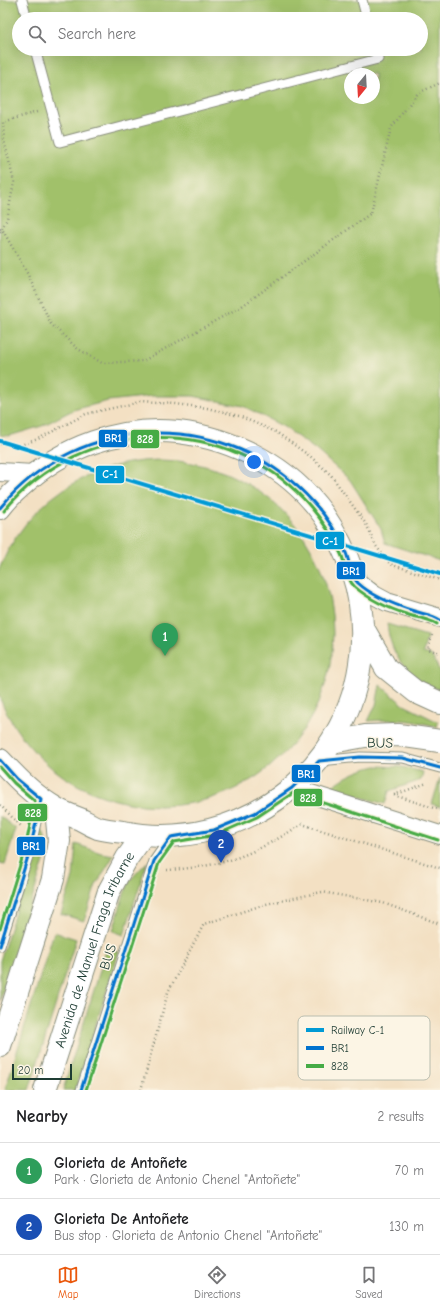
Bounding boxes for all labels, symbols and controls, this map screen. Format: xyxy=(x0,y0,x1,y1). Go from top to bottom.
search box xyxy=(12,12,428,56)
icon: search xyxy=(26,23,48,45)
text: Search here xyxy=(58,25,136,43)
north arrow xyxy=(344,68,380,104)
line badge: BR1 xyxy=(98,429,128,448)
line badge: 828 xyxy=(130,429,160,449)
text: BR1 xyxy=(104,432,122,445)
text: 828 xyxy=(137,433,154,446)
your location xyxy=(244,452,264,472)
line badge: C-1 xyxy=(95,465,125,484)
text: C-1 xyxy=(102,468,118,481)
line badge: C-1 xyxy=(315,531,345,550)
text: C-1 xyxy=(322,535,338,548)
line badge: BR1 xyxy=(336,561,366,580)
text: BR1 xyxy=(342,565,360,578)
pin: 1 xyxy=(152,623,178,656)
street label: BUS xyxy=(367,734,393,752)
line badge: BR1 xyxy=(291,764,321,783)
text: BR1 xyxy=(297,768,315,781)
line badge: 828 xyxy=(293,788,323,807)
text: 828 xyxy=(300,792,317,805)
line badge: 828 xyxy=(17,803,48,822)
text: 828 xyxy=(25,807,42,820)
pin: 2 xyxy=(208,830,234,863)
line badge: BR1 xyxy=(16,836,46,856)
text: BR1 xyxy=(22,840,40,853)
street label: Avenida de Manuel Fraga Iribarne xyxy=(51,848,138,1050)
street label: BUS xyxy=(96,942,120,972)
legend xyxy=(298,1016,430,1080)
text: Railway C-1 xyxy=(331,1024,384,1037)
text: BR1 xyxy=(331,1042,349,1055)
text: 828 xyxy=(331,1060,348,1073)
scale bar xyxy=(12,1062,72,1081)
text: 20 m xyxy=(18,1064,43,1077)
text: Nearby xyxy=(16,1107,67,1126)
text: 2 results xyxy=(377,1109,424,1124)
text: Glorieta de Antoñete xyxy=(54,1154,187,1172)
text: 1 xyxy=(26,1163,32,1178)
text: 70 m xyxy=(395,1163,424,1178)
text: Park · Glorieta de Antonio Chenel "Antoñete" xyxy=(54,1172,300,1187)
text: Glorieta De Antoñete xyxy=(54,1210,189,1228)
text: 2 xyxy=(26,1219,32,1234)
text: 130 m xyxy=(389,1219,424,1234)
text: Bus stop · Glorieta de Antonio Chenel "Antoñete" xyxy=(54,1228,322,1243)
tab: Map xyxy=(57,1264,79,1301)
tab: Directions xyxy=(194,1264,241,1301)
tab: Saved xyxy=(355,1264,383,1301)

